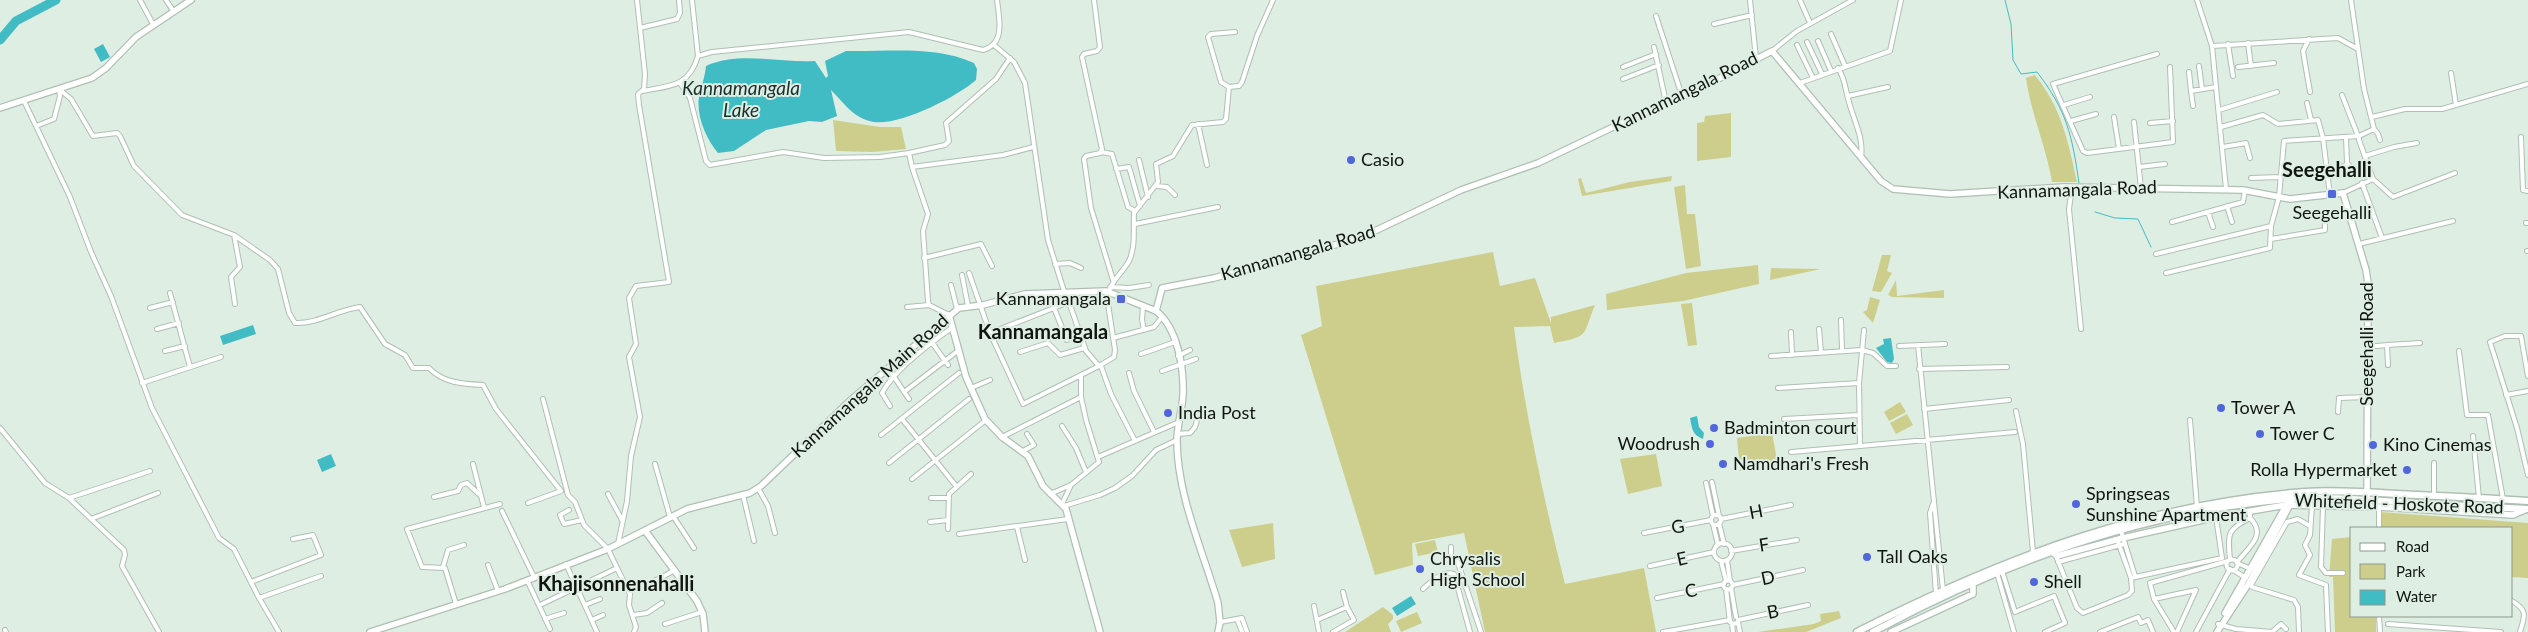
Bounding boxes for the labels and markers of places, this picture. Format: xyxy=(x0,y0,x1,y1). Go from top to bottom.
place label: Casio xyxy=(1361,148,1404,170)
marker: Casio xyxy=(1345,154,1357,166)
marker: Seegehalli xyxy=(2326,188,2338,200)
place label: Seegehalli xyxy=(2292,201,2372,223)
place label: Kannamangala xyxy=(996,287,1111,309)
marker: Kannamangala xyxy=(1115,293,1127,305)
place label: Tower A xyxy=(2231,396,2296,418)
place label: India Post xyxy=(1178,401,1256,423)
marker: Tower A xyxy=(2215,402,2227,414)
marker: India Post xyxy=(1162,407,1174,419)
place label: Badminton court xyxy=(1724,416,1857,438)
marker: Badminton court xyxy=(1708,422,1720,434)
place label: Tower C xyxy=(2270,422,2335,444)
marker: Tower C xyxy=(2254,428,2266,440)
place label: Woodrush xyxy=(1617,432,1700,454)
place label: Kino Cinemas xyxy=(2383,433,2492,455)
marker: Woodrush xyxy=(1704,438,1716,450)
marker: Kino Cinemas xyxy=(2367,439,2379,451)
place label: Namdhari's Fresh xyxy=(1733,452,1869,474)
marker: Namdhari's Fresh xyxy=(1717,458,1729,470)
place label: Rolla Hypermarket xyxy=(2250,458,2398,480)
marker: Rolla Hypermarket xyxy=(2401,464,2413,476)
place label: Springseas Sunshine Apartment xyxy=(2086,482,2247,525)
marker: Springseas Sunshine Apartment xyxy=(2070,498,2082,510)
place label: Tall Oaks xyxy=(1877,545,1948,567)
place label: Chrysalis High School xyxy=(1430,547,1525,590)
marker: Tall Oaks xyxy=(1861,551,1873,563)
marker: Chrysalis High School xyxy=(1414,563,1426,575)
place label: Shell xyxy=(2044,570,2082,592)
marker: Shell xyxy=(2028,576,2040,588)

